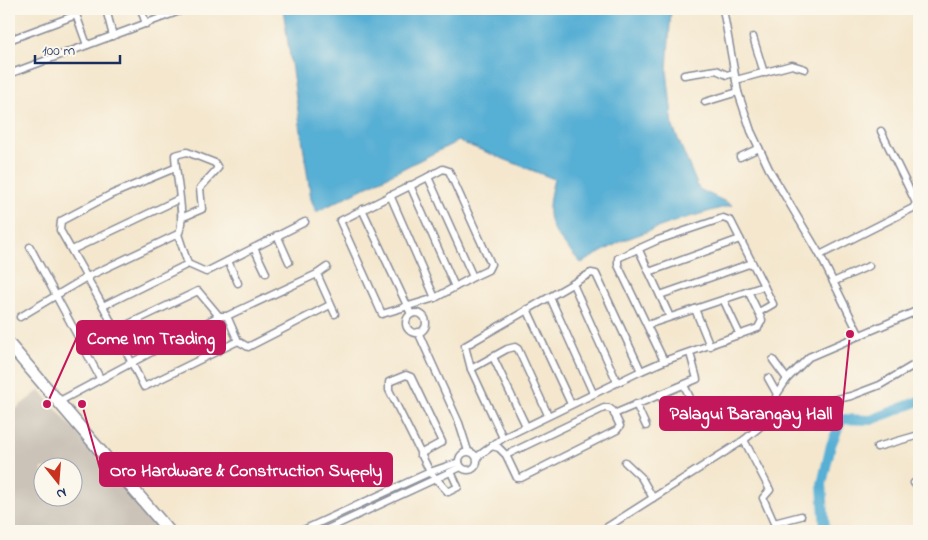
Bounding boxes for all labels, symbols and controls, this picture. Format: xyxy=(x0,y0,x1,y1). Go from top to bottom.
scale bar xyxy=(35,32,120,64)
text: 100 m xyxy=(42,40,75,62)
callout: Come Inn Trading xyxy=(77,321,225,354)
text: Come Inn Trading xyxy=(87,327,215,354)
callout: Palagui Barangay Hall xyxy=(660,397,842,430)
text: Palagui Barangay Hall xyxy=(670,402,832,429)
callout: Oro Hardware & Construction Supply xyxy=(100,453,392,486)
north arrow xyxy=(32,458,82,508)
text: Oro Hardware & Construction Supply xyxy=(110,459,382,486)
text: N xyxy=(54,482,69,504)

